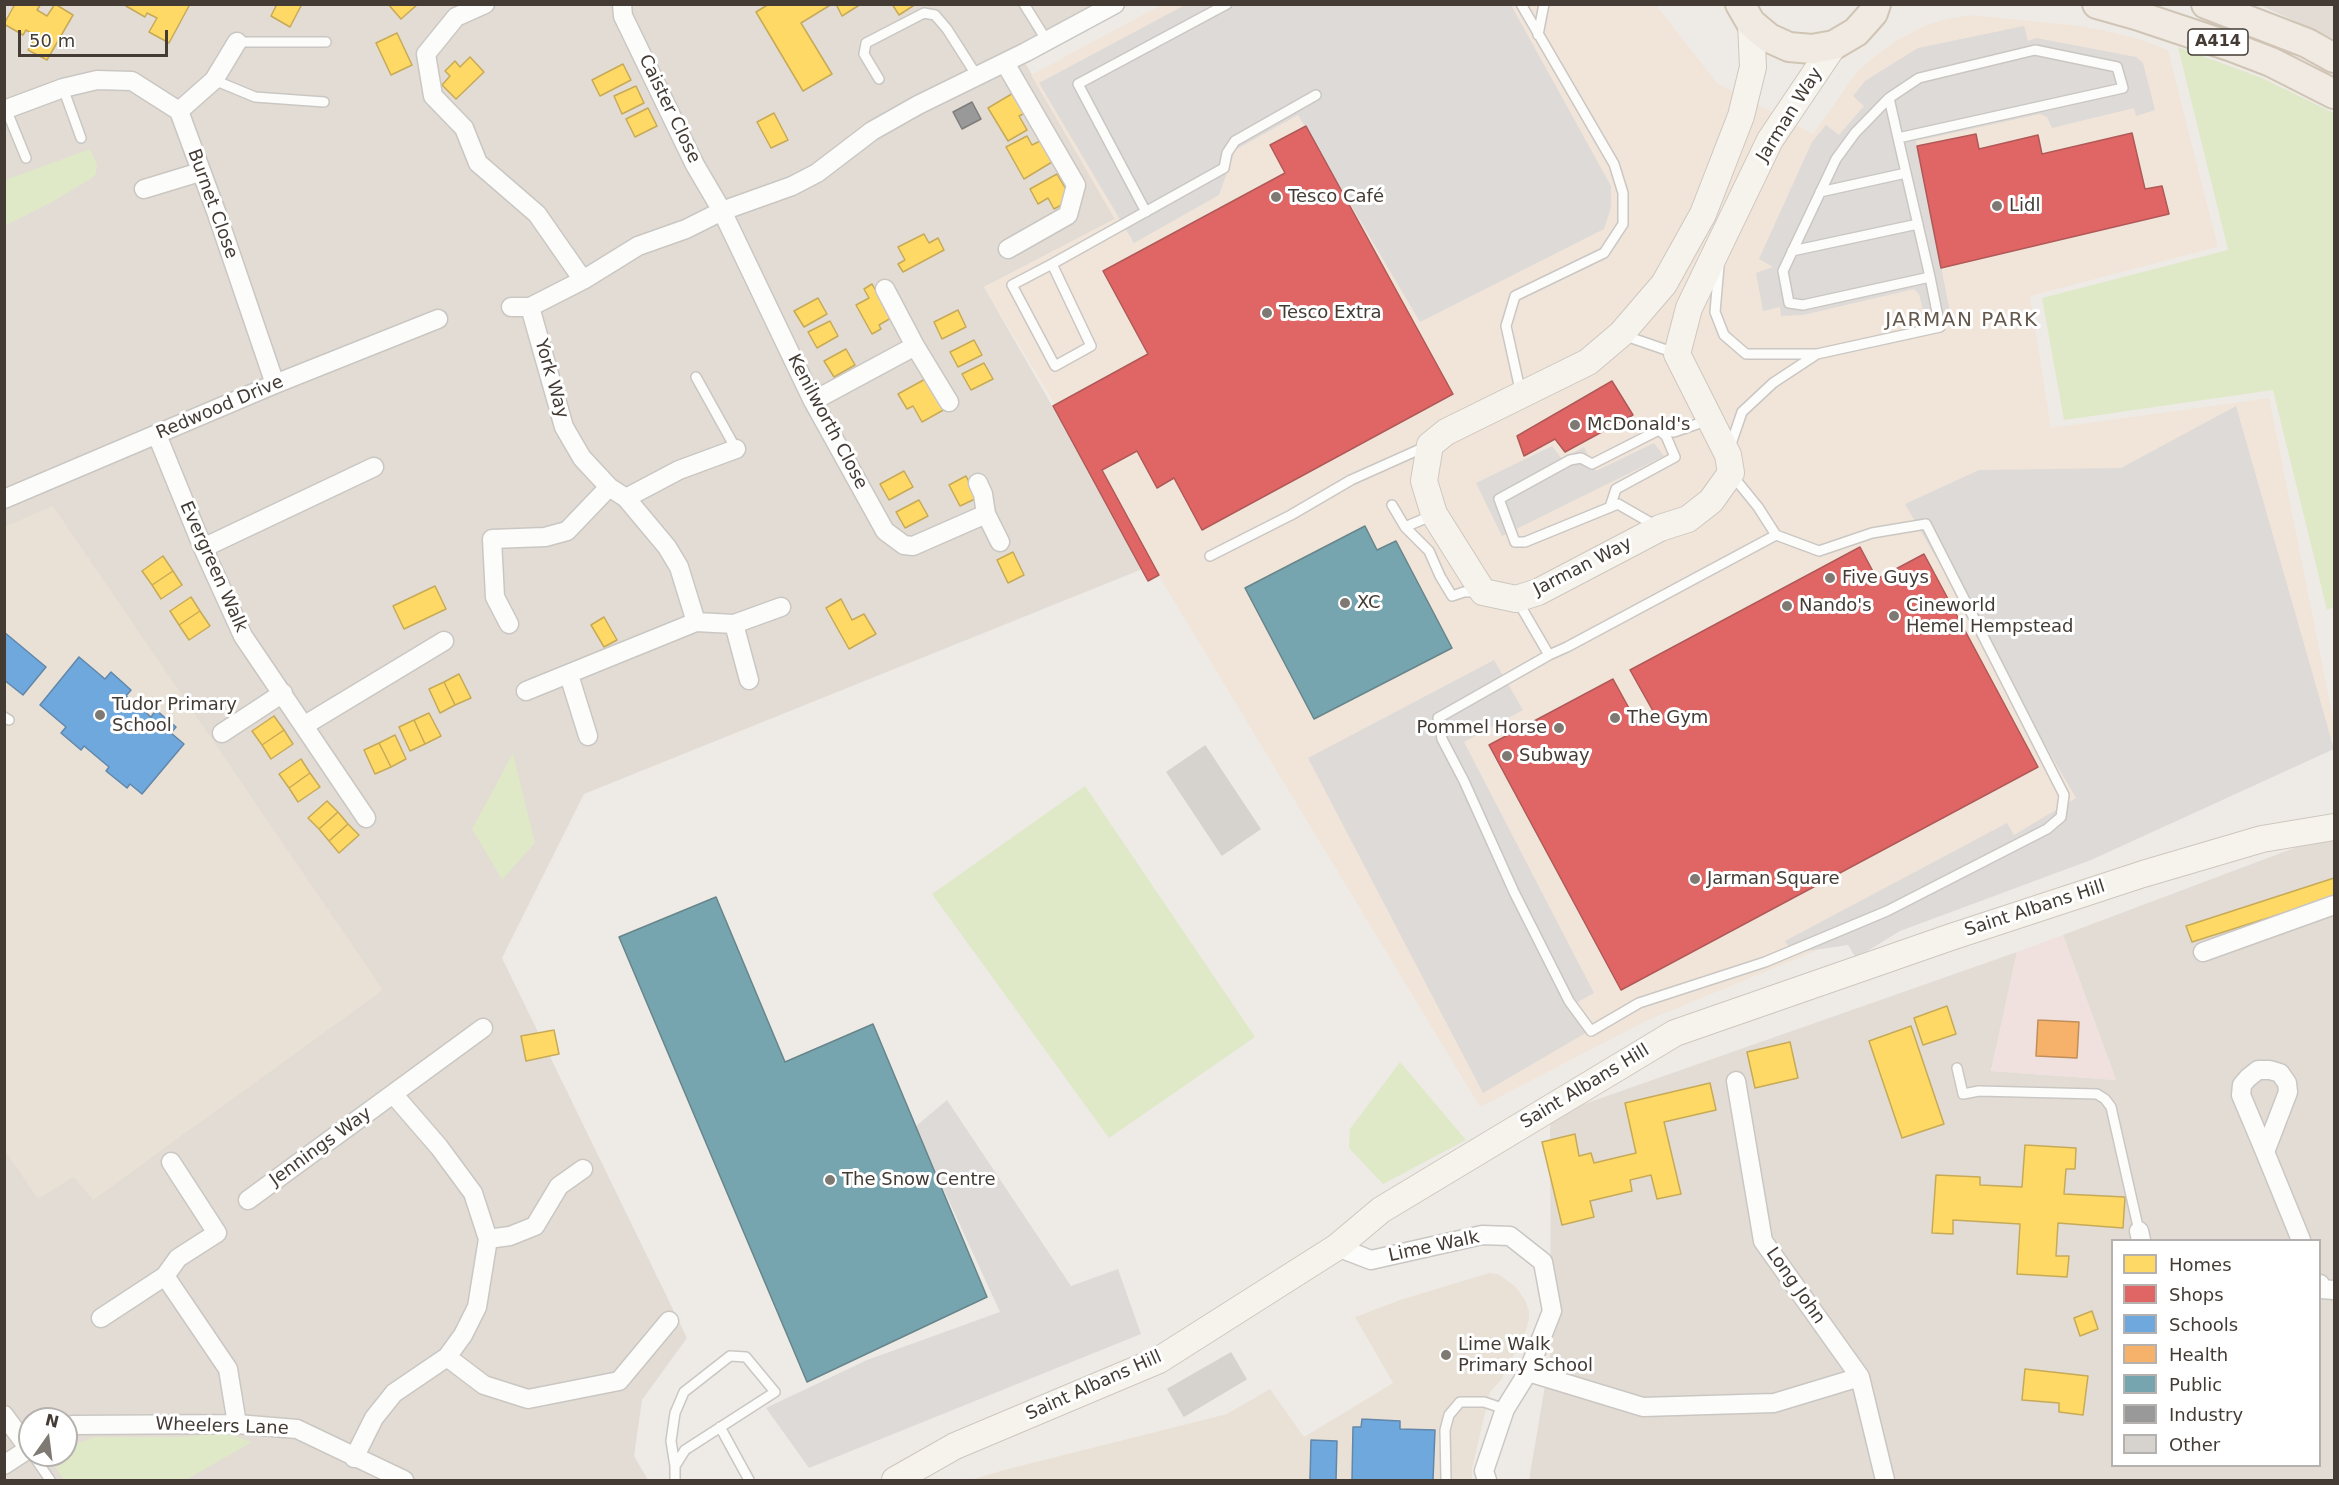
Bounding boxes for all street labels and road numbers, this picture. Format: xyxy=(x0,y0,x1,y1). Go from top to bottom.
road number: A414 xyxy=(2188,29,2248,55)
street label: Caister Close xyxy=(633,51,705,167)
street label: Jarman Way xyxy=(1752,64,1828,166)
street label: Burnet Close xyxy=(182,146,242,262)
street label: York Way xyxy=(529,337,573,421)
street label: Kenilworth Close xyxy=(782,351,872,493)
street label: Redwood Drive xyxy=(153,371,287,445)
street label: Evergreen Walk xyxy=(174,498,252,636)
street label: Jarman Way xyxy=(1530,533,1636,601)
street label: Saint Albans Hill xyxy=(1962,876,2108,942)
street label: Saint Albans Hill xyxy=(1517,1040,1653,1134)
street label: Jennings Way xyxy=(266,1103,376,1191)
street label: Lime Walk xyxy=(1387,1227,1481,1267)
street label: Long John xyxy=(1761,1244,1829,1328)
street label: Saint Albans Hill xyxy=(1023,1346,1165,1426)
street label: Wheelers Lane xyxy=(155,1414,289,1440)

